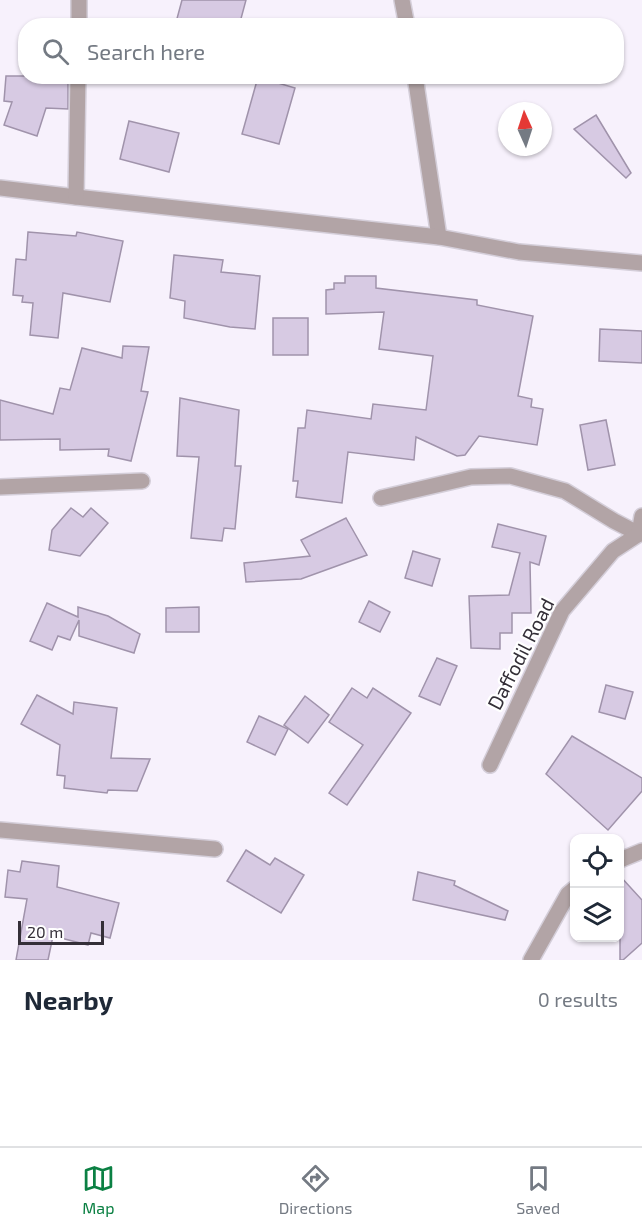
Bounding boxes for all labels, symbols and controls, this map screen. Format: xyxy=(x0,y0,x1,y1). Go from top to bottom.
search box xyxy=(18,18,624,84)
icon: search xyxy=(39,35,72,68)
text: Search here xyxy=(87,38,205,64)
north arrow xyxy=(498,102,552,156)
street label: Daffodil Road xyxy=(482,594,559,713)
map controls xyxy=(570,834,624,942)
button: locate xyxy=(570,834,624,888)
button: layers xyxy=(570,888,624,942)
scale bar xyxy=(18,918,104,946)
text: 20 m xyxy=(27,922,63,941)
text: Nearby xyxy=(24,984,113,1015)
text: 0 results xyxy=(538,987,618,1011)
tab: Map xyxy=(82,1162,115,1217)
tab: Directions xyxy=(279,1162,352,1217)
tab: Saved xyxy=(516,1162,560,1217)

